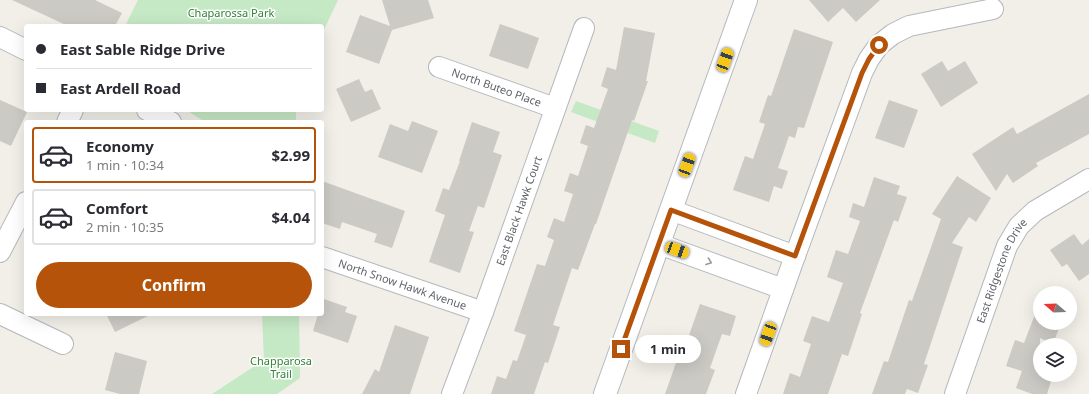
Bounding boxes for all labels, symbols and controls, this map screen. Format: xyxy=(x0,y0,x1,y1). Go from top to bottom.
park label: Chaparossa Park xyxy=(188,5,274,20)
route start xyxy=(870,36,888,54)
text: East Sable Ridge Drive xyxy=(60,39,225,59)
car xyxy=(715,47,735,73)
street label: North Buteo Place xyxy=(450,64,544,110)
text: East Ardell Road xyxy=(60,78,181,98)
text: Economy xyxy=(86,136,154,156)
icon: car xyxy=(38,137,74,173)
text: $2.99 xyxy=(271,145,310,165)
car xyxy=(677,152,697,178)
street label: East Black Hawk Court xyxy=(492,154,545,268)
text: 1 min · 10:34 xyxy=(86,156,164,174)
text: Comfort xyxy=(86,198,148,218)
icon: car xyxy=(38,199,74,235)
text: $4.04 xyxy=(271,207,310,227)
street label: East Ridgestone Drive xyxy=(972,215,1030,325)
text: 2 min · 10:35 xyxy=(86,218,164,236)
car xyxy=(664,240,690,260)
street label: North Snow Hawk Avenue xyxy=(337,255,469,313)
one-way arrow xyxy=(705,257,712,265)
button: Confirm xyxy=(36,262,312,308)
north arrow xyxy=(1033,286,1077,330)
map controls xyxy=(1033,286,1077,382)
car xyxy=(758,321,778,347)
callout: 1 min xyxy=(635,335,701,363)
button: layers xyxy=(1033,338,1077,382)
route end xyxy=(612,340,630,358)
text: 1 min xyxy=(650,340,686,358)
park label: Chapparosa Trail xyxy=(250,353,312,381)

